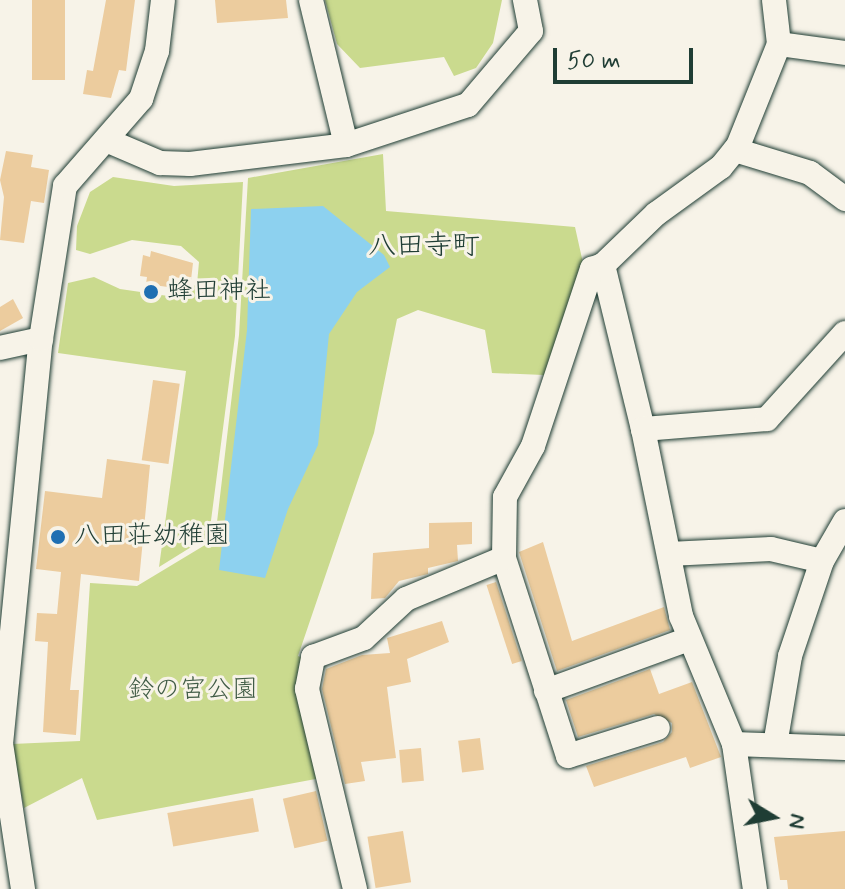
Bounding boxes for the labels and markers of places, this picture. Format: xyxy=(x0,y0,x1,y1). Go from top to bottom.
place label: 蜂田神社 xyxy=(167,276,271,308)
marker: 蜂田神社 xyxy=(142,283,160,301)
place label: 八田荘幼稚園 xyxy=(74,521,230,553)
marker: 八田荘幼稚園 xyxy=(49,528,67,546)

